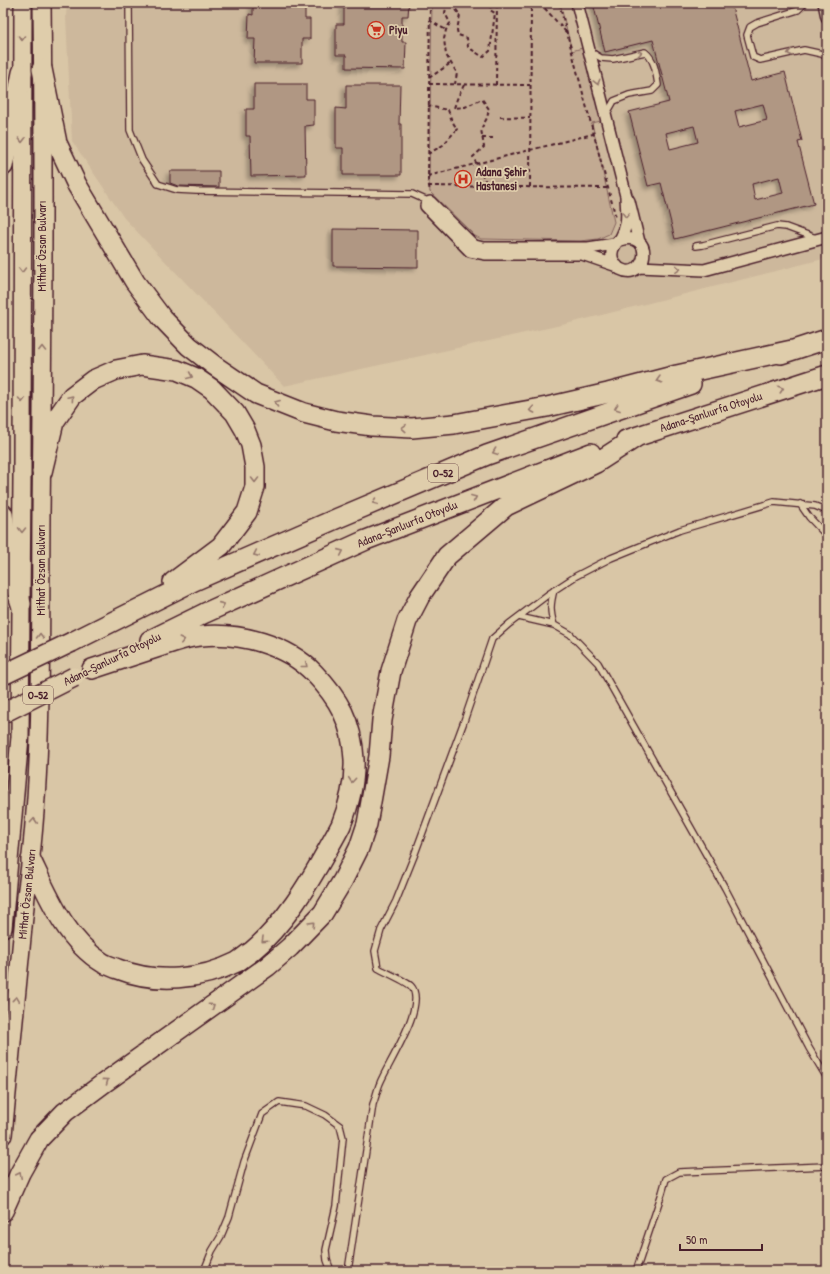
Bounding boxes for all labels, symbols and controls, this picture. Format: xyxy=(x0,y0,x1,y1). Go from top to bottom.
supermarket icon: Piyu xyxy=(366,20,386,40)
place label: Piyu xyxy=(389,21,408,39)
one-way arrow xyxy=(18,35,26,41)
one-way arrow xyxy=(787,48,793,56)
one-way arrow xyxy=(636,49,642,58)
one-way arrow xyxy=(592,78,601,85)
one-way arrow xyxy=(18,137,26,143)
place label: Adana Şehir Hastanesi xyxy=(476,163,527,194)
hospital icon: Adana Şehir Hastanesi xyxy=(453,169,473,189)
street label: Mithat Özsan Bulvarı xyxy=(33,201,50,291)
one-way arrow xyxy=(622,212,630,218)
one-way arrow xyxy=(675,264,681,273)
one-way arrow xyxy=(18,267,26,273)
one-way arrow xyxy=(38,346,46,352)
one-way arrow xyxy=(187,371,194,379)
one-way arrow xyxy=(655,375,662,384)
one-way arrow xyxy=(778,385,785,394)
street label: Adana-Şanlıurfa Otoyolu xyxy=(658,387,764,436)
one-way arrow xyxy=(67,395,74,403)
one-way arrow xyxy=(18,397,26,403)
one-way arrow xyxy=(274,399,281,407)
one-way arrow xyxy=(614,404,621,412)
one-way arrow xyxy=(529,405,535,414)
one-way arrow xyxy=(401,423,407,432)
one-way arrow xyxy=(491,447,498,456)
road number: O-52 xyxy=(428,464,458,482)
one-way arrow xyxy=(251,477,259,483)
one-way arrow xyxy=(470,494,477,502)
street label: Adana-Şanlıurfa Otoyolu xyxy=(354,496,460,551)
one-way arrow xyxy=(371,497,379,505)
street label: Mithat Özsan Bulvarı xyxy=(32,525,49,615)
one-way arrow xyxy=(18,527,26,533)
one-way arrow xyxy=(252,549,260,557)
one-way arrow xyxy=(336,549,344,557)
one-way arrow xyxy=(218,602,225,610)
street label: Adana-Şanlıurfa Otoyolu xyxy=(60,627,164,690)
one-way arrow xyxy=(36,633,44,639)
one-way arrow xyxy=(179,636,186,645)
one-way arrow xyxy=(301,661,308,668)
road number: O-52 xyxy=(23,686,53,704)
one-way arrow xyxy=(348,777,357,783)
one-way arrow xyxy=(29,818,38,824)
street label: Mithat Özsan Bulvarı xyxy=(13,848,40,940)
one-way arrow xyxy=(307,921,315,929)
one-way arrow xyxy=(261,936,269,943)
one-way arrow xyxy=(12,996,21,1002)
one-way arrow xyxy=(208,1003,215,1011)
one-way arrow xyxy=(102,1079,109,1086)
one-way arrow xyxy=(14,1172,22,1180)
scale bar xyxy=(680,1226,762,1252)
text: 50 m xyxy=(686,1231,707,1248)

